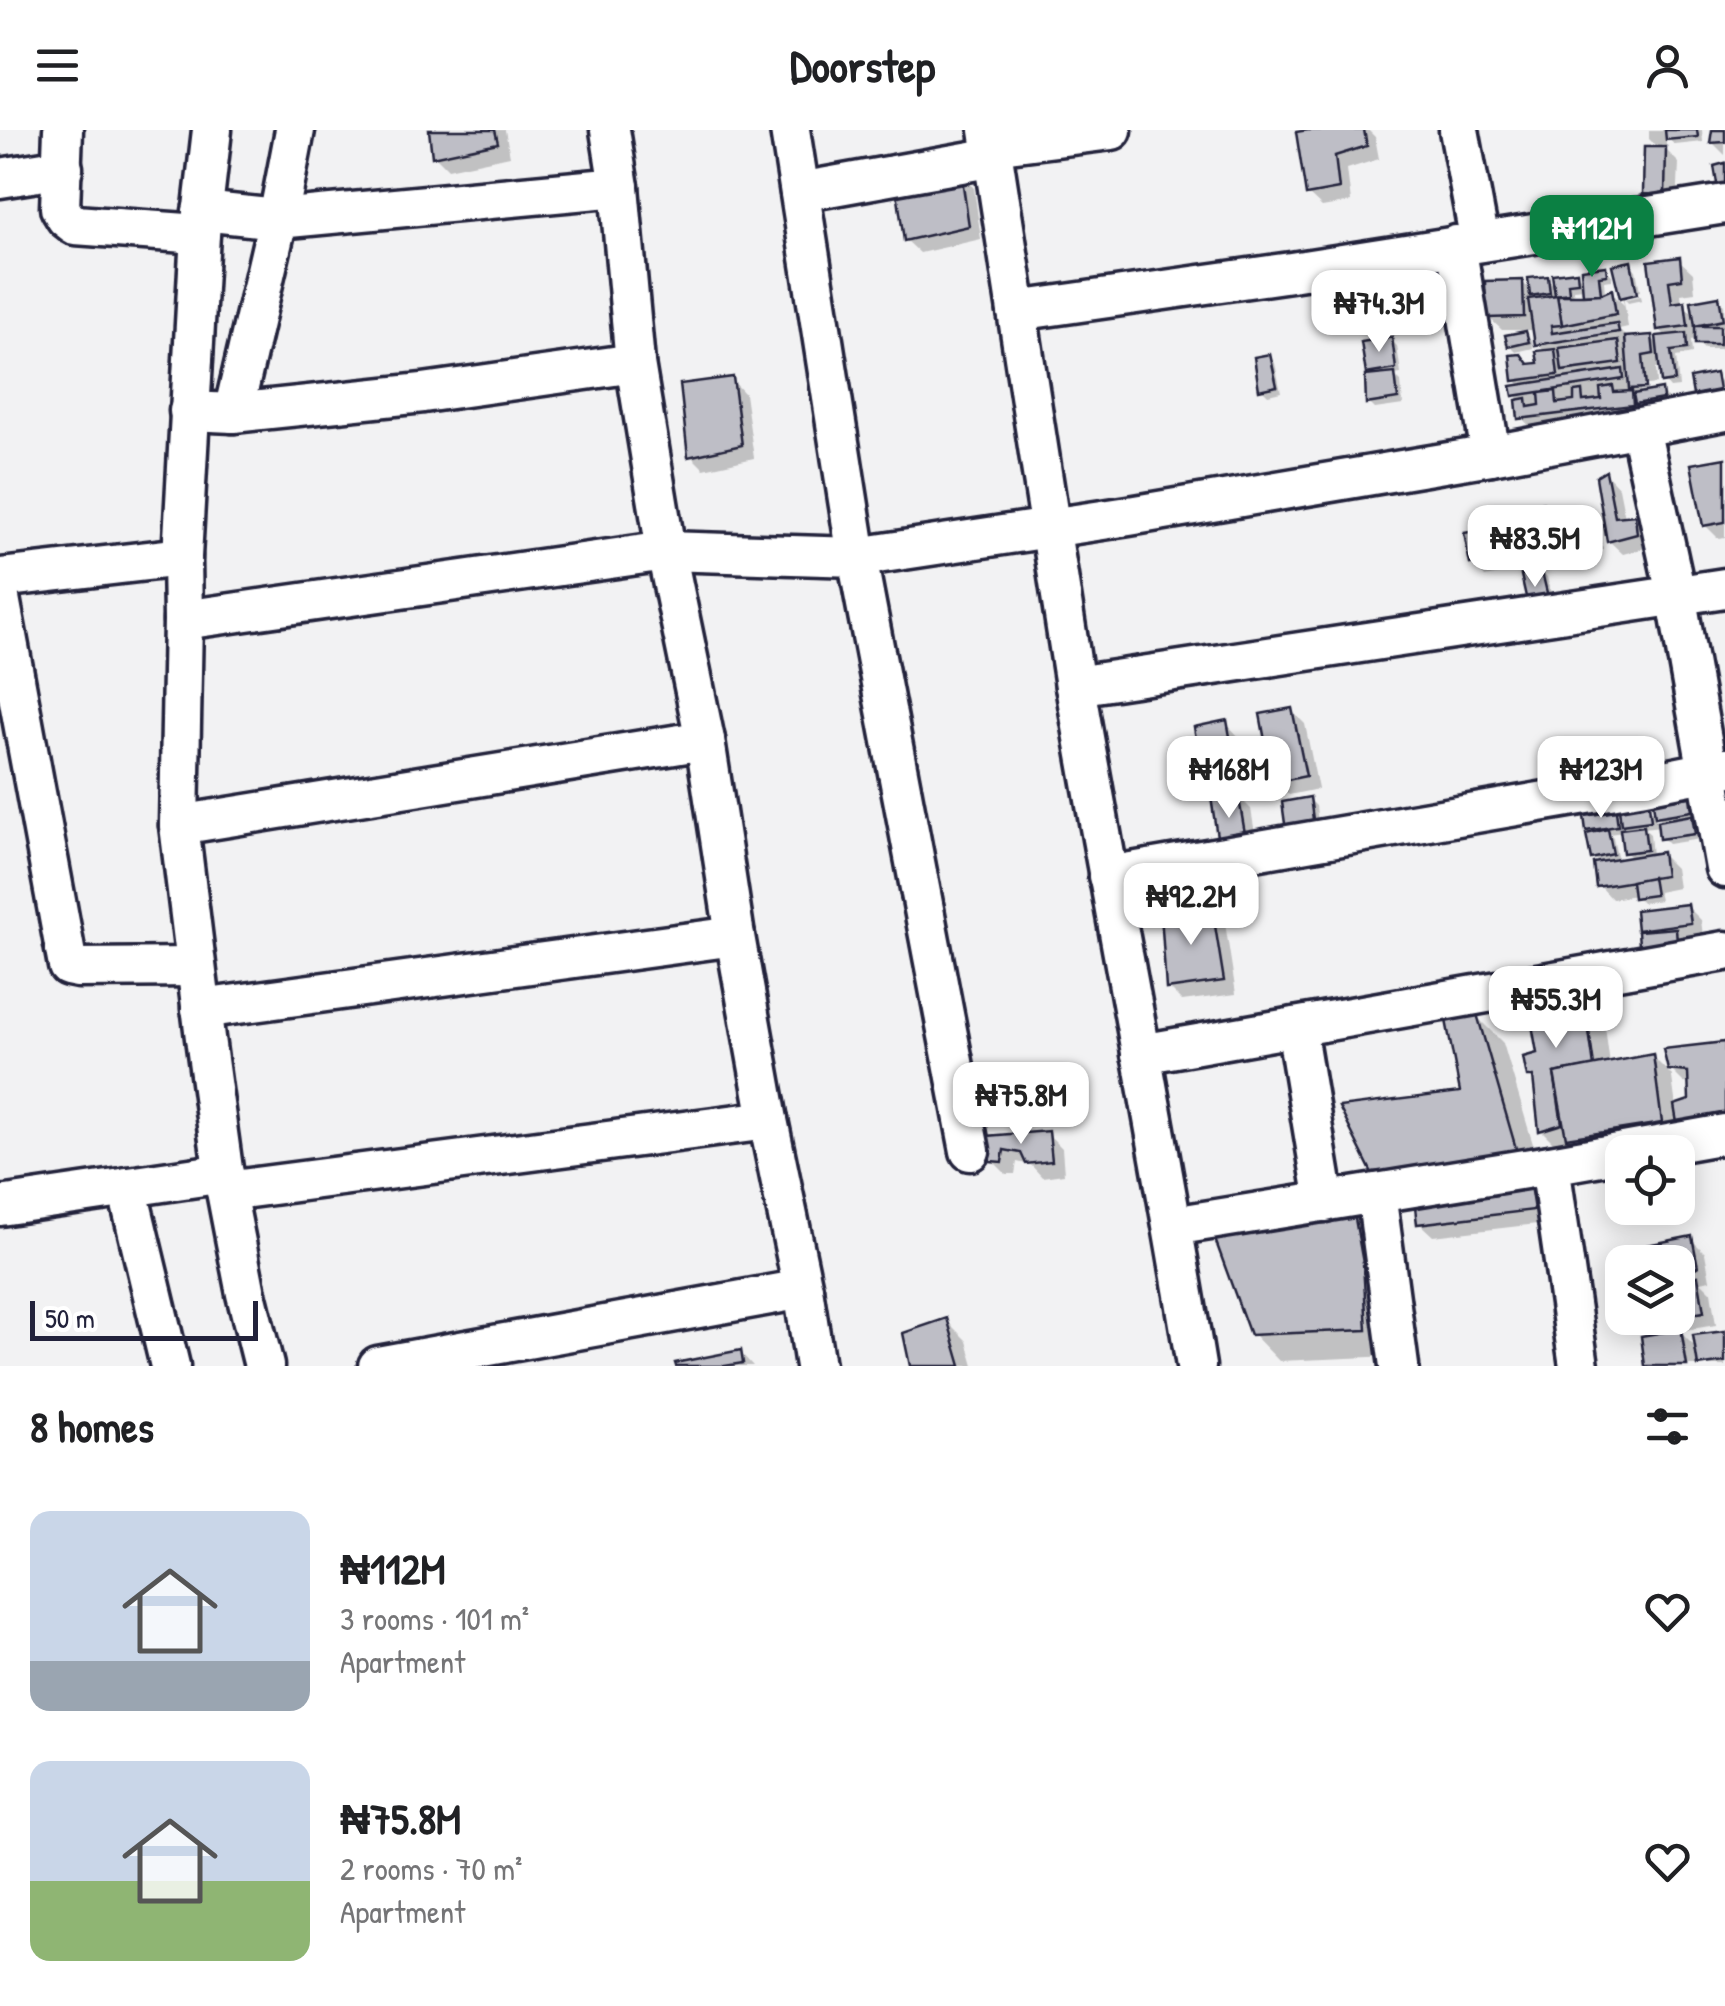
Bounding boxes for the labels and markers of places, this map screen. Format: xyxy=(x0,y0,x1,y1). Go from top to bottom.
pin: ₦112M xyxy=(1522,195,1662,280)
pin: ₦74.3M xyxy=(1298,270,1460,355)
pin: ₦83.5M xyxy=(1454,505,1616,590)
pin: ₦168M xyxy=(1159,736,1299,821)
pin: ₦123M xyxy=(1531,736,1671,821)
pin: ₦92.2M xyxy=(1110,863,1272,948)
pin: ₦55.3M xyxy=(1475,966,1637,1051)
pin: ₦75.8M xyxy=(940,1062,1102,1147)

